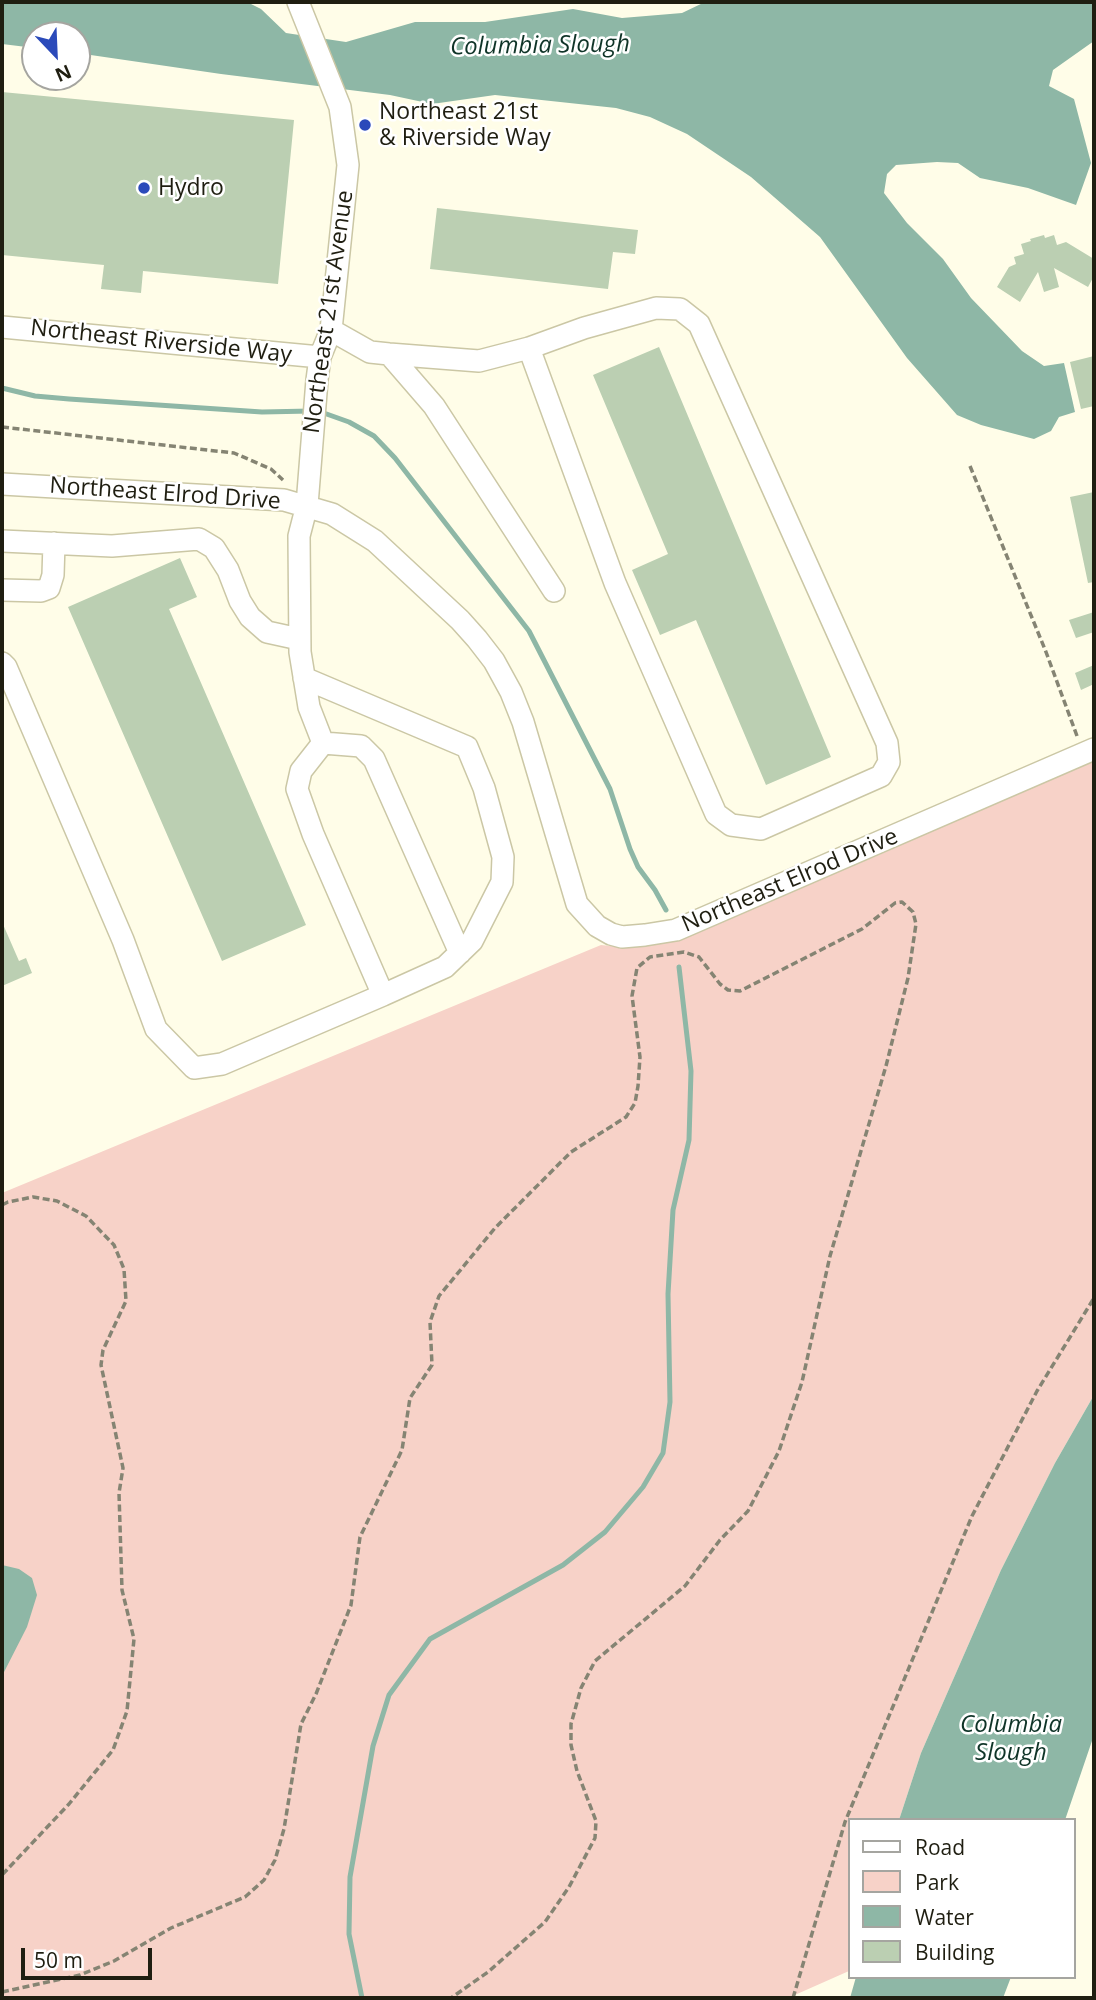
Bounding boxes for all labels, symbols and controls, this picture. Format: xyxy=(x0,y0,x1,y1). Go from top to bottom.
north arrow xyxy=(21,21,91,91)
water label: Columbia Slough xyxy=(450,30,630,62)
text: N xyxy=(51,59,76,88)
place label: Northeast 21st & Riverside Way xyxy=(379,98,551,152)
marker: Northeast 21st & Riverside Way xyxy=(357,117,373,133)
place label: Hydro xyxy=(158,174,224,202)
marker: Hydro xyxy=(136,180,152,196)
street label: Northeast 21st Avenue xyxy=(298,189,360,435)
street label: Northeast Riverside Way xyxy=(29,315,293,369)
street label: Northeast Elrod Drive xyxy=(48,472,282,516)
street label: Northeast Elrod Drive xyxy=(678,823,902,939)
water label: Columbia Slough xyxy=(960,1711,1062,1767)
legend xyxy=(848,1818,1075,1979)
text: Road xyxy=(915,1833,965,1861)
text: Park xyxy=(915,1868,959,1896)
text: Water xyxy=(915,1903,974,1931)
scale bar xyxy=(24,1934,156,1978)
text: Building xyxy=(915,1938,994,1966)
text: 50 m xyxy=(34,1946,83,1974)

